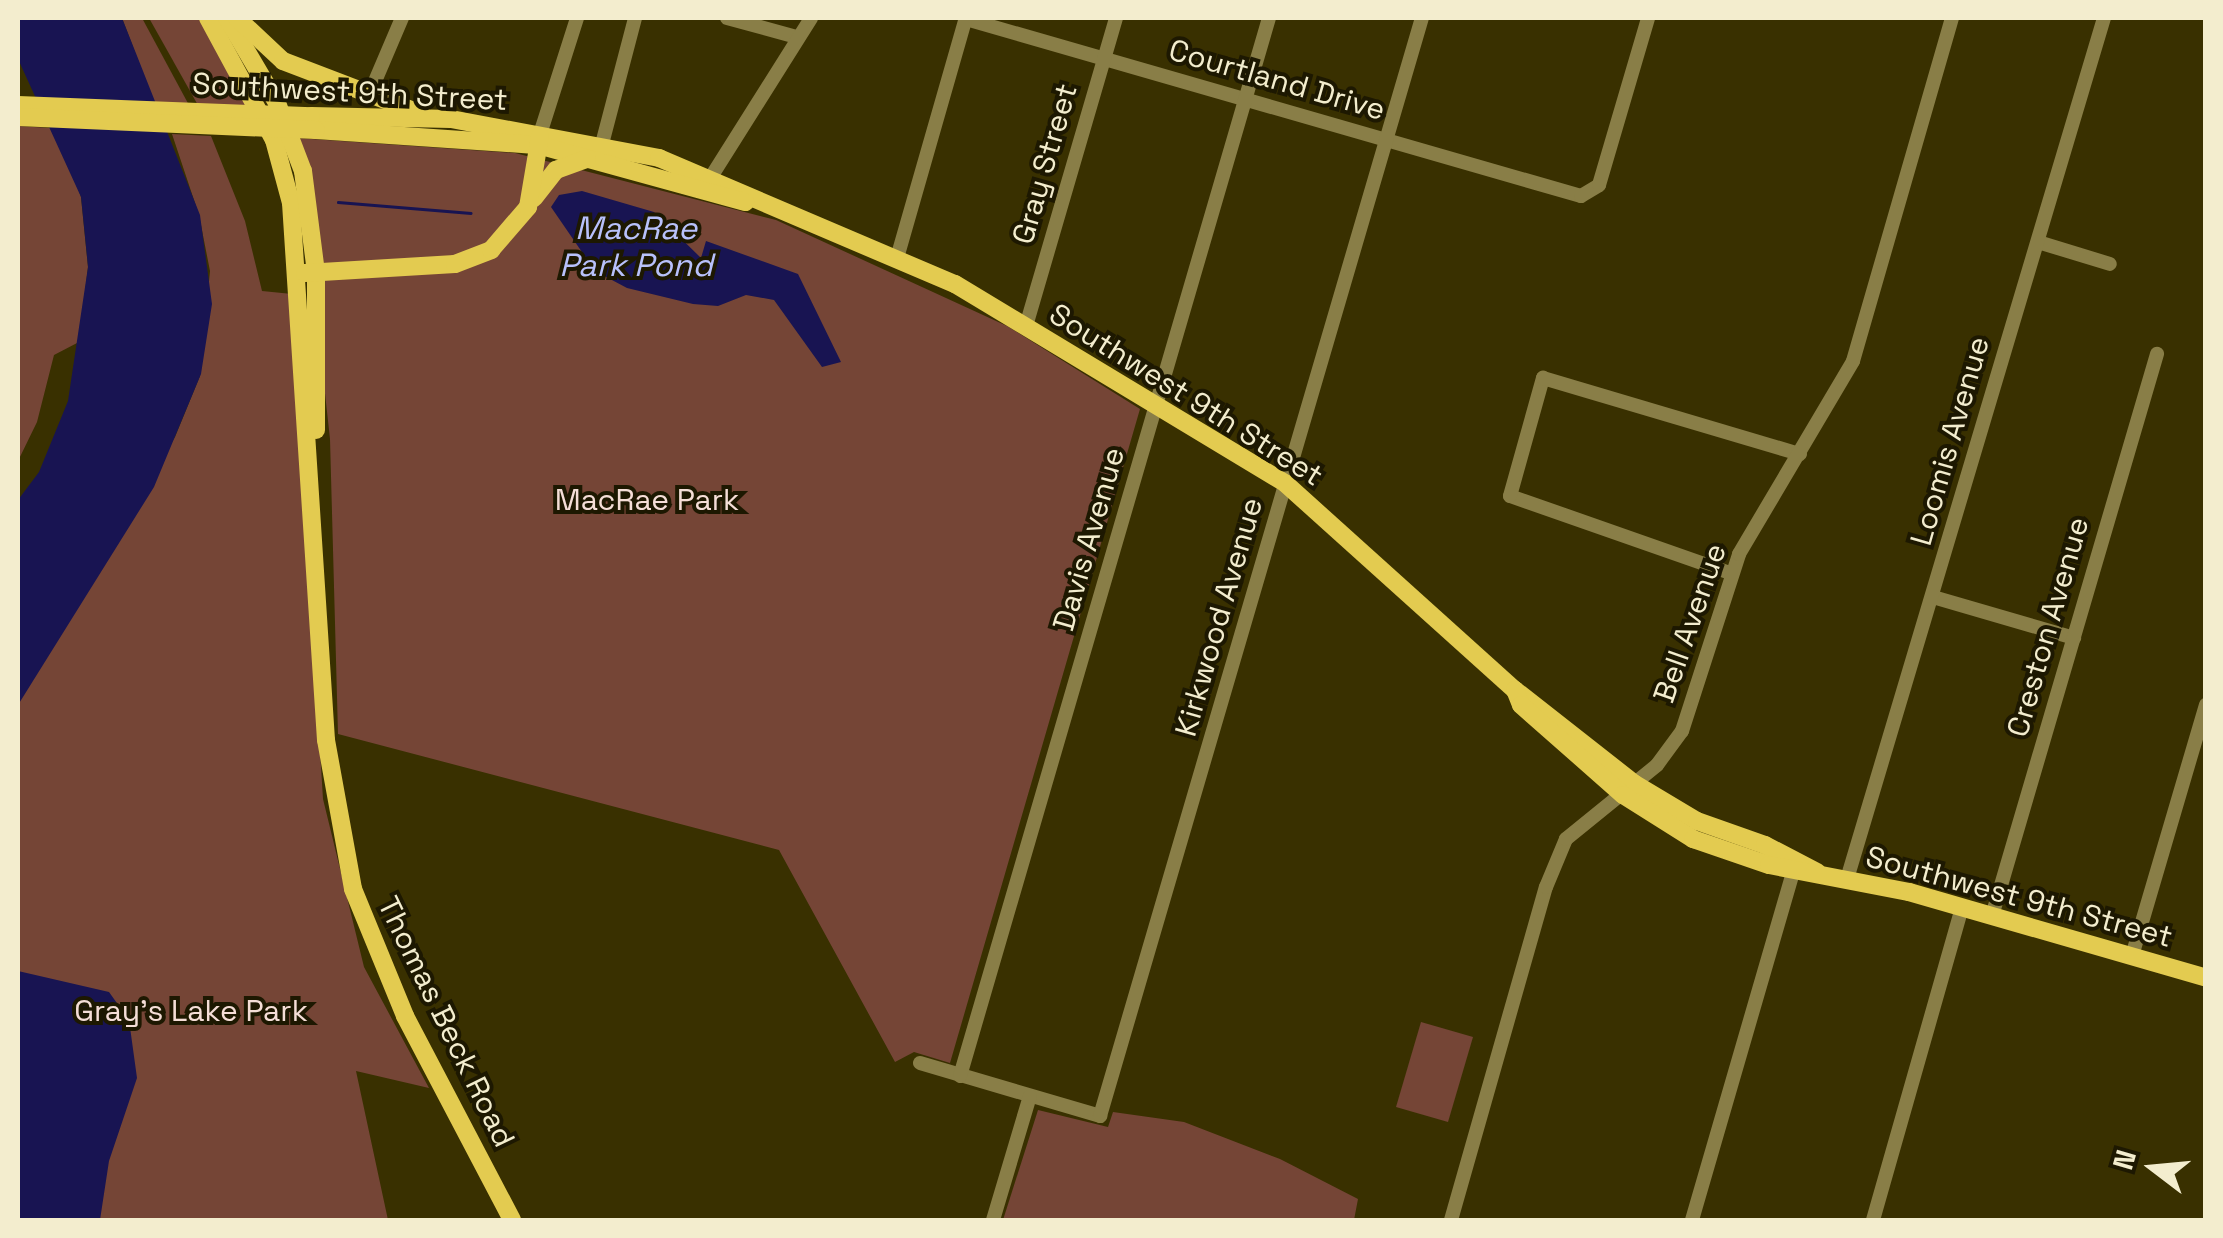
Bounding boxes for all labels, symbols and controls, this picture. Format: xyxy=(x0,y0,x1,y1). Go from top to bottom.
street label: Courtland Drive xyxy=(1165,32,1389,128)
street label: Southwest 9th Street xyxy=(191,66,509,118)
street label: Gray Street xyxy=(1005,80,1085,248)
water label: MacRae Park Pond xyxy=(559,210,713,285)
street label: Southwest 9th Street xyxy=(1043,296,1329,494)
street label: Loomis Avenue xyxy=(1903,332,1997,550)
street label: Davis Avenue xyxy=(1046,443,1132,635)
park label: MacRae Park xyxy=(555,482,739,518)
street label: Kirkwood Avenue xyxy=(1168,493,1270,741)
street label: Creston Avenue xyxy=(1999,513,2097,741)
street label: Bell Avenue xyxy=(1646,539,1734,707)
street label: Southwest 9th Street xyxy=(1862,839,2176,955)
street label: Thomas Beck Road xyxy=(370,891,522,1153)
park label: Gray's Lake Park xyxy=(74,993,308,1029)
north arrow xyxy=(2103,1118,2203,1218)
text: N xyxy=(2104,1146,2144,1174)

